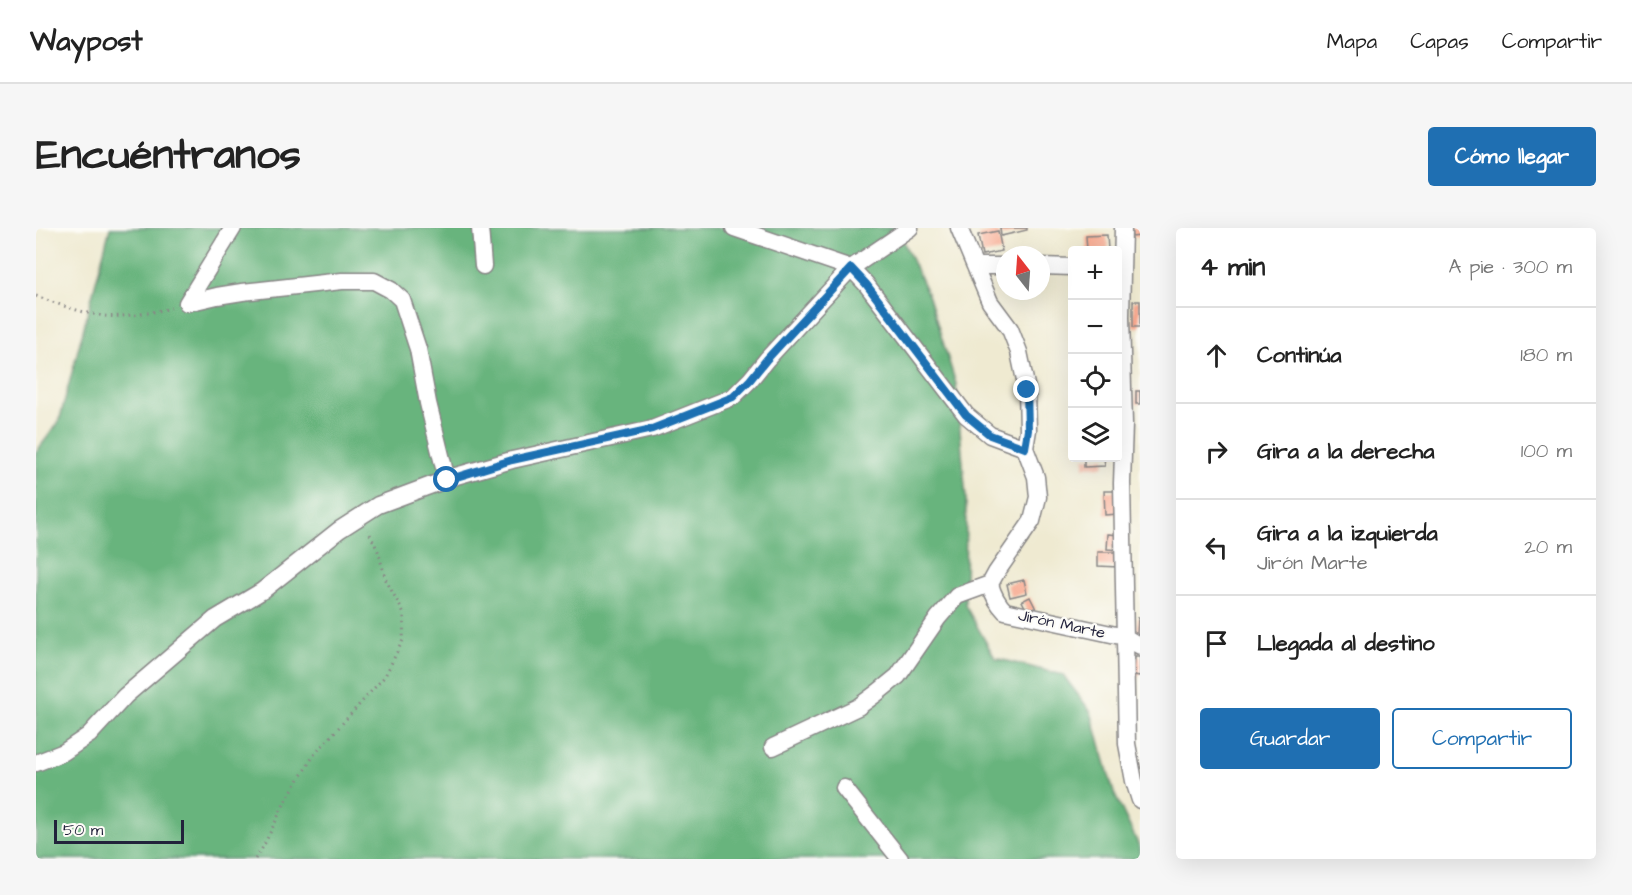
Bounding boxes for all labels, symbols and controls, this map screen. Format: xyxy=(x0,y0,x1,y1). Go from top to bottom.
text: Waypost xyxy=(30,22,143,61)
text: Mapa xyxy=(1327,27,1377,56)
text: Capas xyxy=(1410,27,1469,56)
text: Compartir xyxy=(1502,27,1602,56)
text: Encuéntranos xyxy=(36,127,301,185)
button: Cómo llegar xyxy=(1428,127,1596,186)
north arrow xyxy=(996,246,1050,300)
map controls xyxy=(1068,246,1122,462)
button: + xyxy=(1068,246,1122,300)
text: 4 min xyxy=(1200,249,1265,285)
text: A pie · 300 m xyxy=(1448,253,1572,281)
button: − xyxy=(1068,300,1122,354)
icon: ahead xyxy=(1200,339,1233,372)
text: Continúa xyxy=(1257,340,1342,371)
text: 180 m xyxy=(1520,341,1572,369)
button: locate xyxy=(1068,354,1122,408)
route end xyxy=(1013,376,1039,402)
button: layers xyxy=(1068,408,1122,462)
icon: right xyxy=(1200,435,1233,468)
text: Gira a la derecha xyxy=(1257,436,1434,467)
text: 100 m xyxy=(1521,437,1572,465)
route start xyxy=(433,466,459,492)
text: Gira a la izquierda xyxy=(1257,518,1438,549)
icon: left xyxy=(1200,531,1233,564)
text: 20 m xyxy=(1524,533,1572,561)
text: Jirón Marte xyxy=(1257,549,1368,577)
street label: Jirón Marte xyxy=(1016,604,1108,644)
icon: arrive xyxy=(1200,627,1233,660)
text: Llegada al destino xyxy=(1257,628,1435,659)
button: Guardar xyxy=(1200,708,1380,769)
button: Compartir xyxy=(1392,708,1572,769)
scale bar xyxy=(54,817,184,844)
text: 50 m xyxy=(63,819,103,841)

